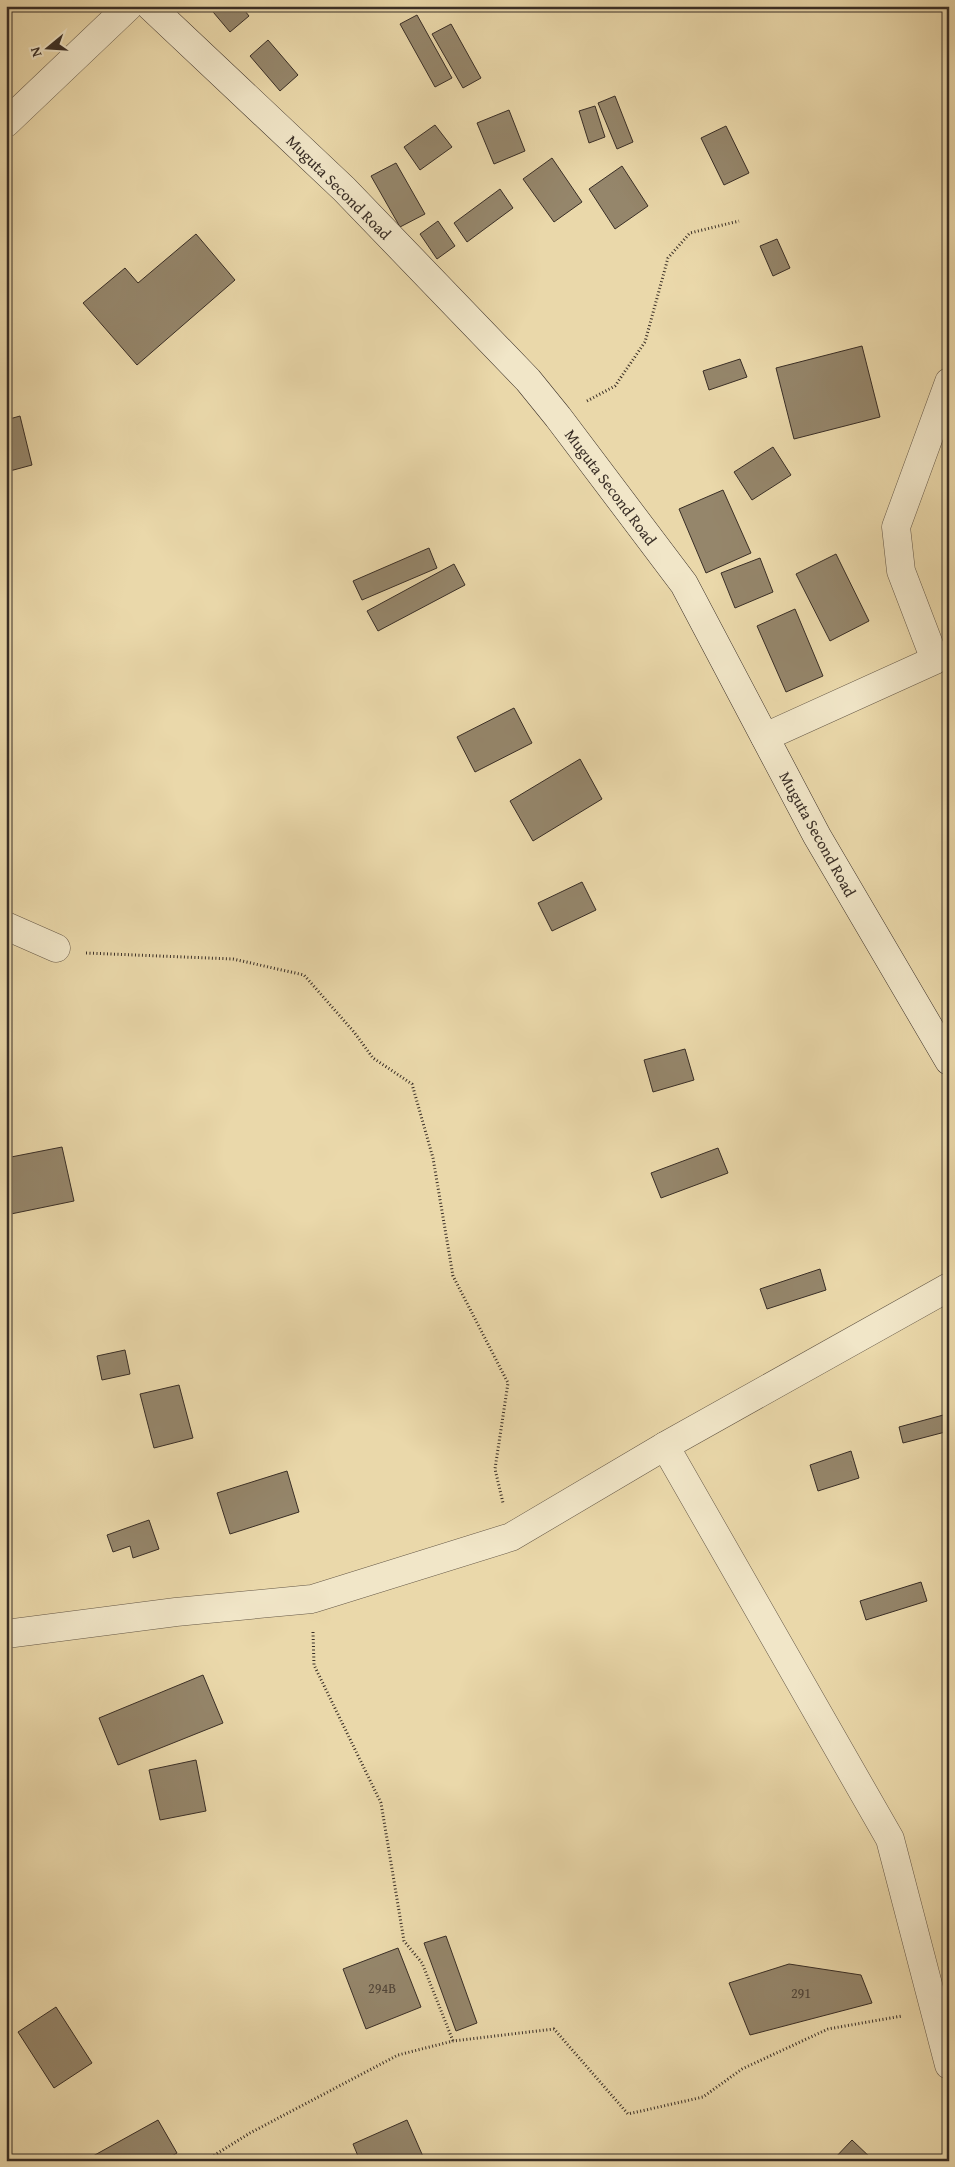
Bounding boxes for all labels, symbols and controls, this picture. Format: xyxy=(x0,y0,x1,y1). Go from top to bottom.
north arrow xyxy=(22,22,72,72)
text: N xyxy=(24,44,47,60)
street label: Muguta Second Road xyxy=(281,129,397,245)
street label: Muguta Second Road xyxy=(559,424,663,551)
street label: Muguta Second Road xyxy=(774,767,863,902)
house number: 294B xyxy=(368,1978,396,1998)
house number: 291 xyxy=(791,1983,811,2003)

